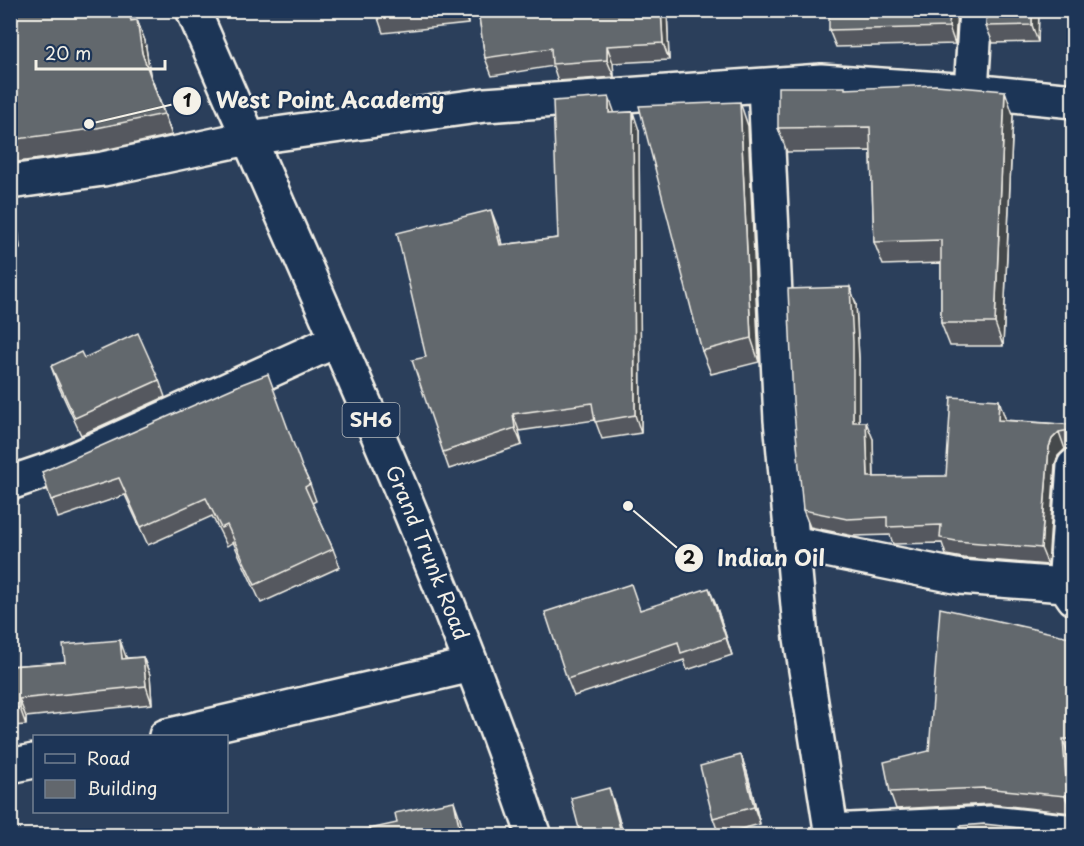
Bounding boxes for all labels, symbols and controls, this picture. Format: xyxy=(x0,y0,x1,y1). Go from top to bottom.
scale bar xyxy=(36,33,165,71)
text: 20 m xyxy=(45,39,91,66)
callout: West Point Academy xyxy=(172,81,457,121)
text: West Point Academy xyxy=(216,82,444,115)
text: 1 xyxy=(183,86,192,113)
road number: SH6 xyxy=(342,403,400,437)
street label: Grand Trunk Road xyxy=(378,459,479,644)
callout: Indian Oil xyxy=(674,538,837,578)
text: Indian Oil xyxy=(717,540,825,573)
text: 2 xyxy=(683,543,696,570)
legend xyxy=(33,735,228,813)
text: Road xyxy=(87,744,131,771)
text: Building xyxy=(87,774,157,801)

